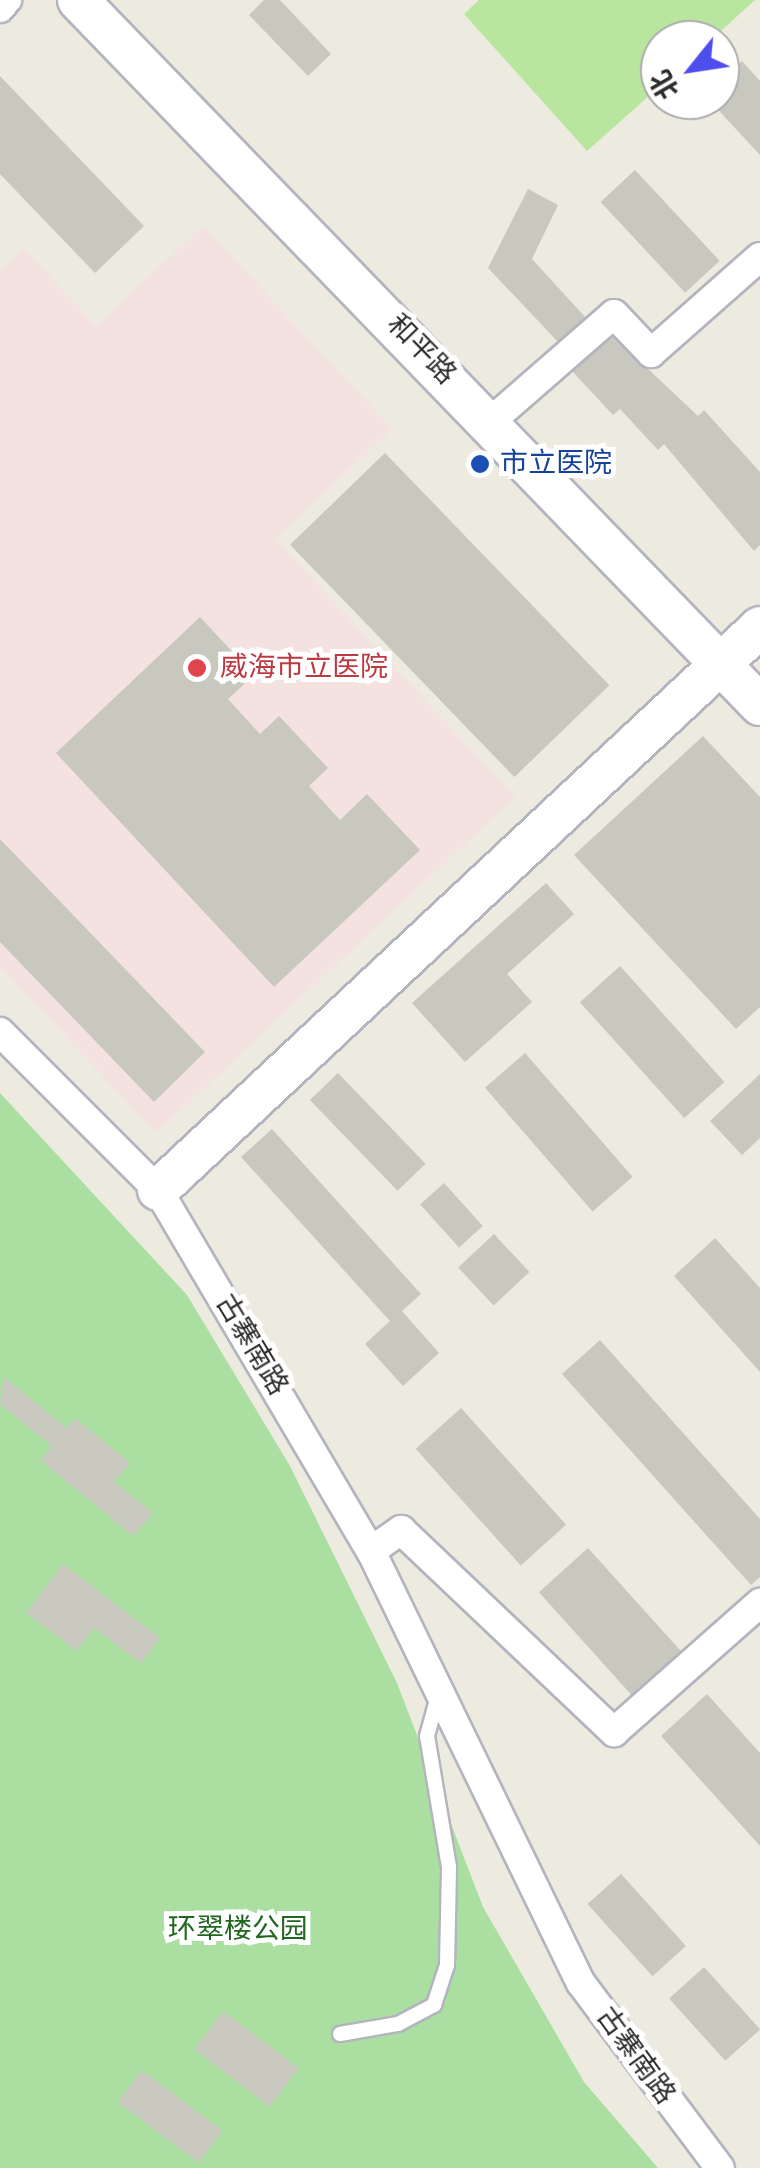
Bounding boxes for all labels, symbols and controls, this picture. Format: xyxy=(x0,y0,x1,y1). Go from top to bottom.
north arrow xyxy=(640,20,740,120)
text: 北 xyxy=(644,64,687,105)
street label: 和平路 xyxy=(380,308,462,392)
place label: 市立医院 xyxy=(500,447,612,481)
marker: 市立医院 xyxy=(469,453,491,475)
place label: 威海市立医院 xyxy=(220,651,388,685)
marker: 威海市立医院 xyxy=(184,655,210,681)
street label: 古寨南路 xyxy=(208,1288,294,1402)
park label: 环翠楼公园 xyxy=(168,1913,308,1947)
street label: 古寨南路 xyxy=(588,2001,682,2111)

